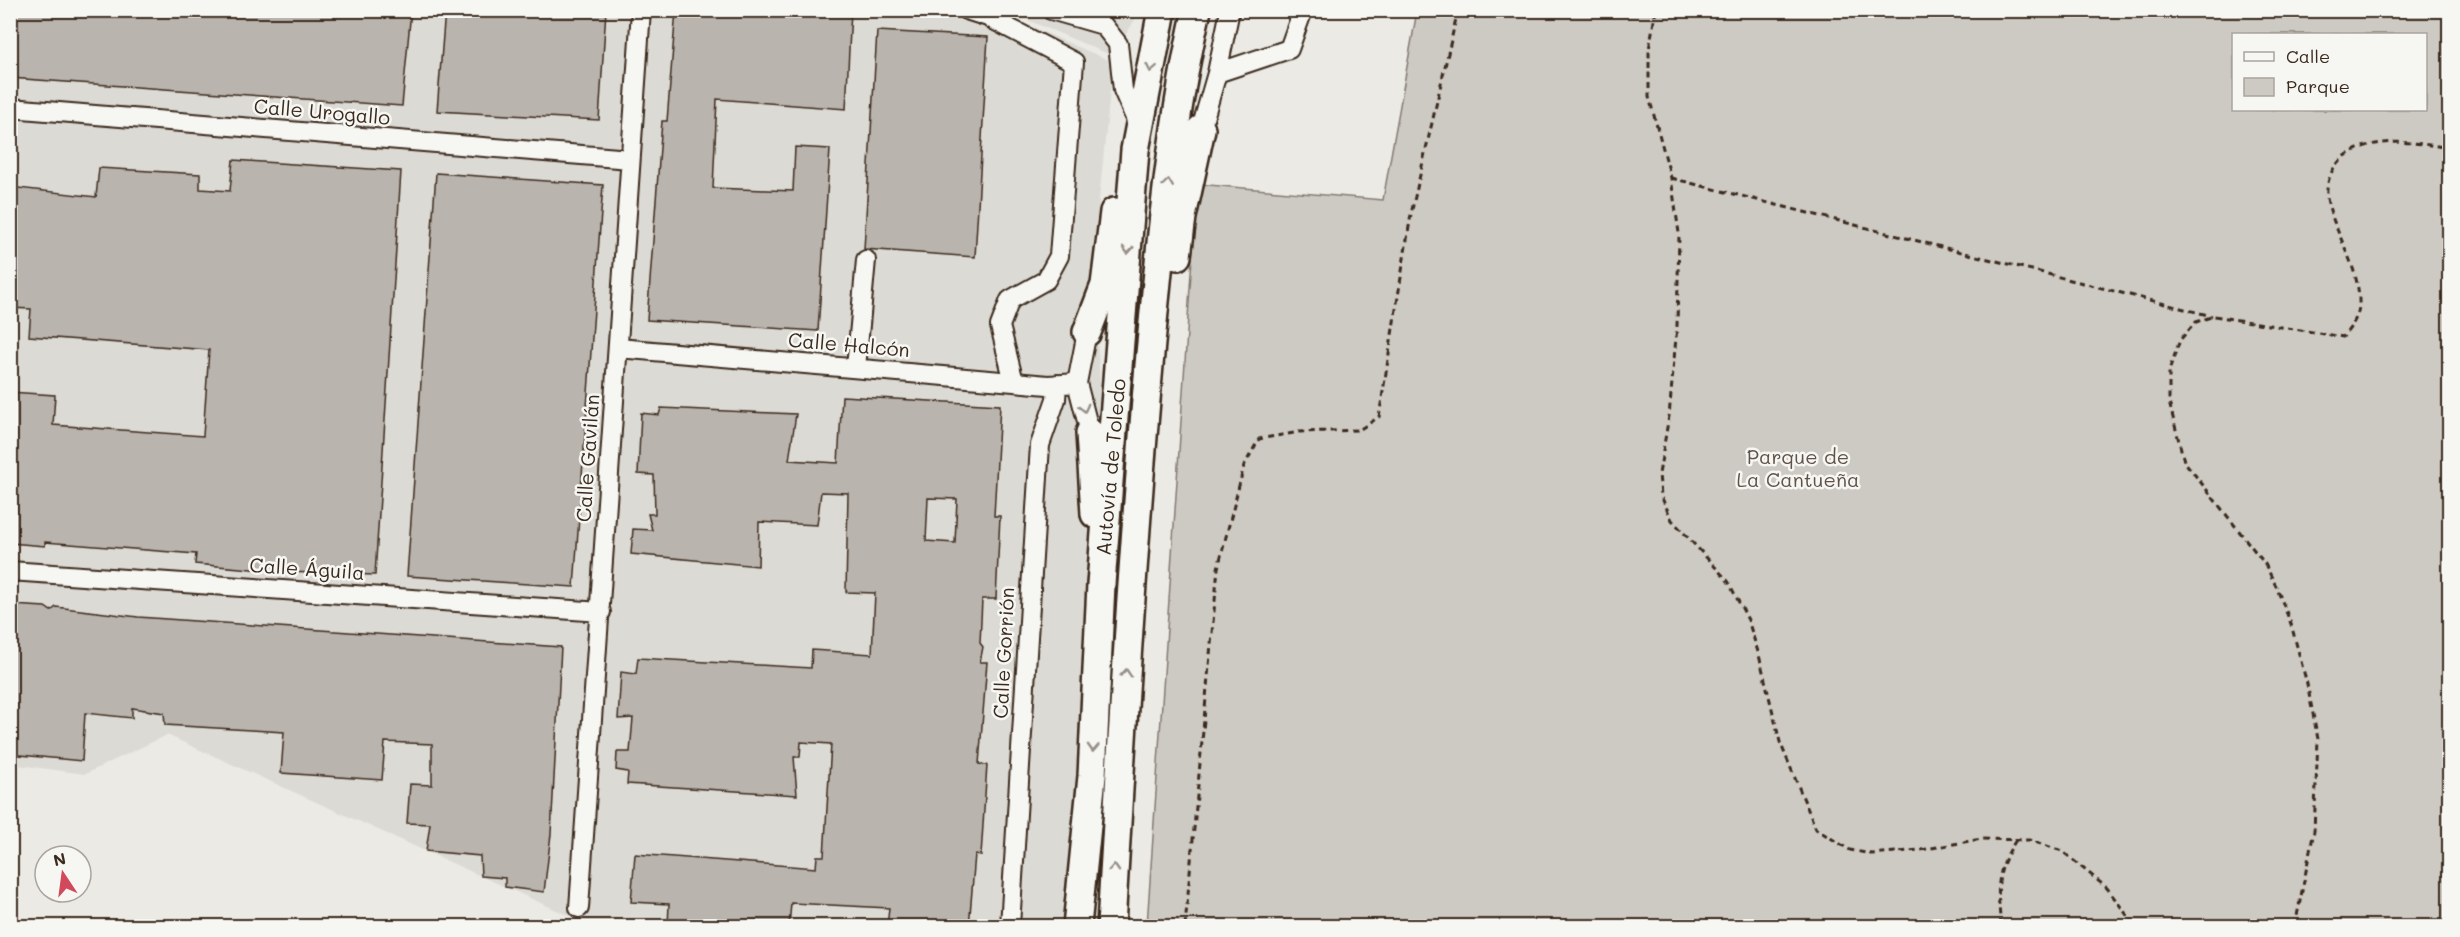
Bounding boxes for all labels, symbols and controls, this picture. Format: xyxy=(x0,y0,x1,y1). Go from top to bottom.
legend xyxy=(2232,33,2427,111)
text: Calle xyxy=(2286,44,2330,68)
one-way arrow xyxy=(1145,63,1158,73)
text: Parque xyxy=(2286,74,2350,98)
street label: Calle Urogallo xyxy=(253,92,391,130)
one-way arrow xyxy=(1161,179,1173,188)
one-way arrow xyxy=(1122,246,1135,255)
street label: Calle Halcón xyxy=(787,326,911,362)
street label: Autovía de Toledo xyxy=(1089,377,1131,556)
street label: Calle Gavilán xyxy=(570,393,604,523)
one-way arrow xyxy=(1077,403,1090,413)
park label: Parque de La Cantueña xyxy=(1737,443,1859,492)
street label: Calle Águila xyxy=(249,551,366,585)
street label: Calle Gorrión xyxy=(987,587,1019,719)
one-way arrow xyxy=(1119,669,1132,678)
one-way arrow xyxy=(1087,743,1100,752)
north arrow xyxy=(33,844,93,904)
text: N xyxy=(51,847,68,870)
one-way arrow xyxy=(1108,864,1121,873)

